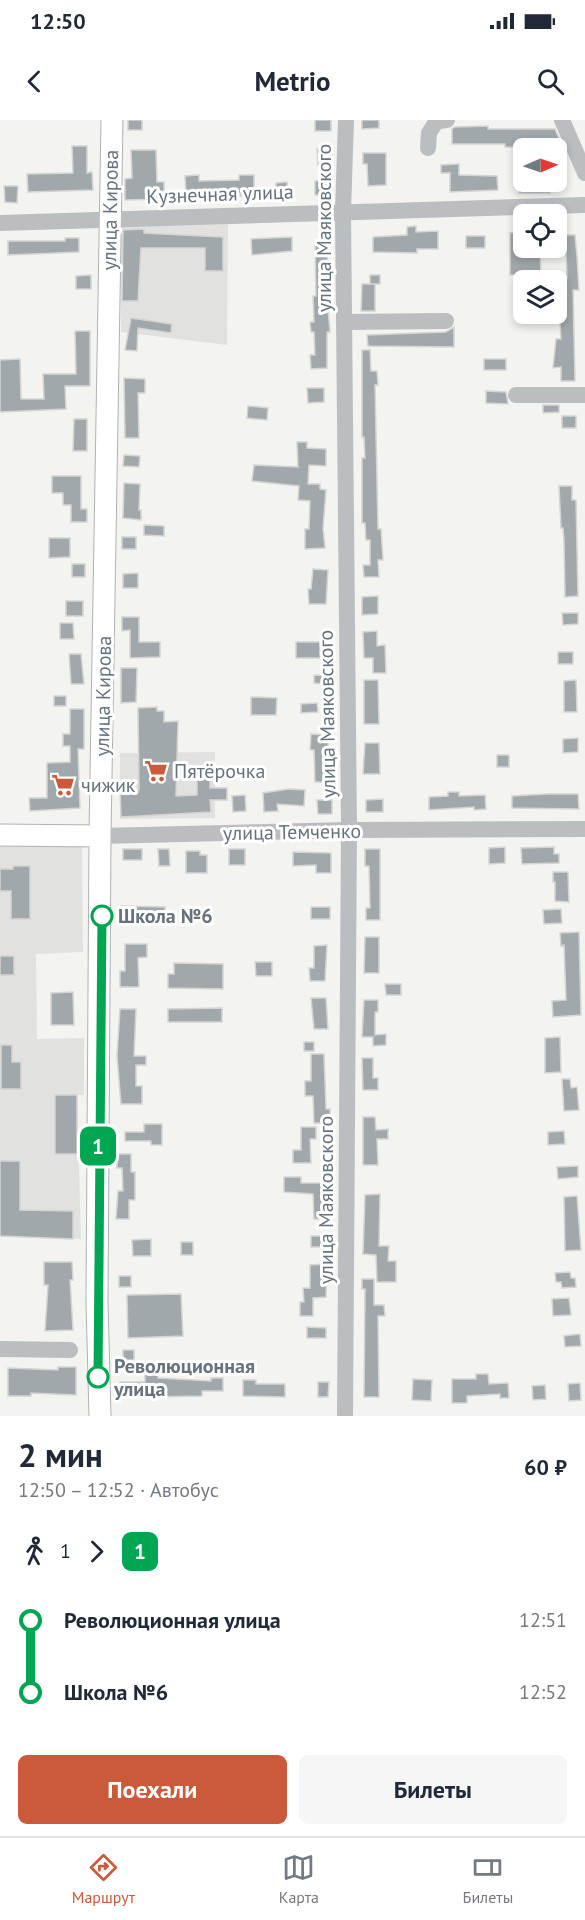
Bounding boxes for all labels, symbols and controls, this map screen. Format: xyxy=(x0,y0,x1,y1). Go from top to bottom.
text: 12:50 xyxy=(30,7,86,35)
text: Metrio xyxy=(255,64,330,98)
icon: back xyxy=(18,65,51,98)
icon: search xyxy=(534,65,567,98)
north arrow xyxy=(513,138,567,192)
map controls xyxy=(513,138,567,324)
street label: улица Маяковского xyxy=(311,144,337,312)
street label: улица Кирова xyxy=(96,149,124,271)
street label: Кузнечная улица xyxy=(146,178,294,210)
button: locate xyxy=(513,204,567,258)
button: layers xyxy=(513,270,567,324)
street label: улица Маяковского xyxy=(313,630,341,798)
street label: улица Кирова xyxy=(89,635,117,757)
supermarket icon: Пятёрочка xyxy=(143,758,169,784)
place label: Пятёрочка xyxy=(174,758,265,784)
supermarket icon: чижик xyxy=(50,772,76,798)
place label: чижик xyxy=(81,772,136,798)
street label: улица Темченко xyxy=(223,818,361,846)
place label: Школа №6 xyxy=(118,903,213,929)
marker: Школа №6 xyxy=(91,905,113,927)
street label: улица Маяковского xyxy=(313,1116,339,1284)
line badge: 1 xyxy=(78,1126,118,1166)
text: 1 xyxy=(92,1133,104,1160)
place label: Революционная улица xyxy=(113,1353,255,1402)
marker: Революционная улица xyxy=(87,1366,109,1388)
text: 2 мин xyxy=(18,1433,103,1476)
text: 60 ₽ xyxy=(524,1453,567,1481)
text: 12:50 – 12:52 · Автобус xyxy=(18,1477,219,1503)
icon: walk xyxy=(18,1535,51,1568)
icon: forward xyxy=(80,1535,113,1568)
text: 1 xyxy=(60,1538,71,1564)
text: 1 xyxy=(134,1538,146,1565)
text: Революционная улица xyxy=(64,1606,281,1634)
text: 12:51 xyxy=(519,1607,567,1633)
text: Школа №6 xyxy=(64,1678,168,1706)
text: 12:52 xyxy=(519,1679,567,1705)
button: Поехали xyxy=(18,1755,287,1824)
button: Билеты xyxy=(299,1755,567,1824)
tab: Маршрут xyxy=(72,1851,135,1907)
tab: Карта xyxy=(279,1851,319,1907)
tab: Билеты xyxy=(463,1851,513,1907)

